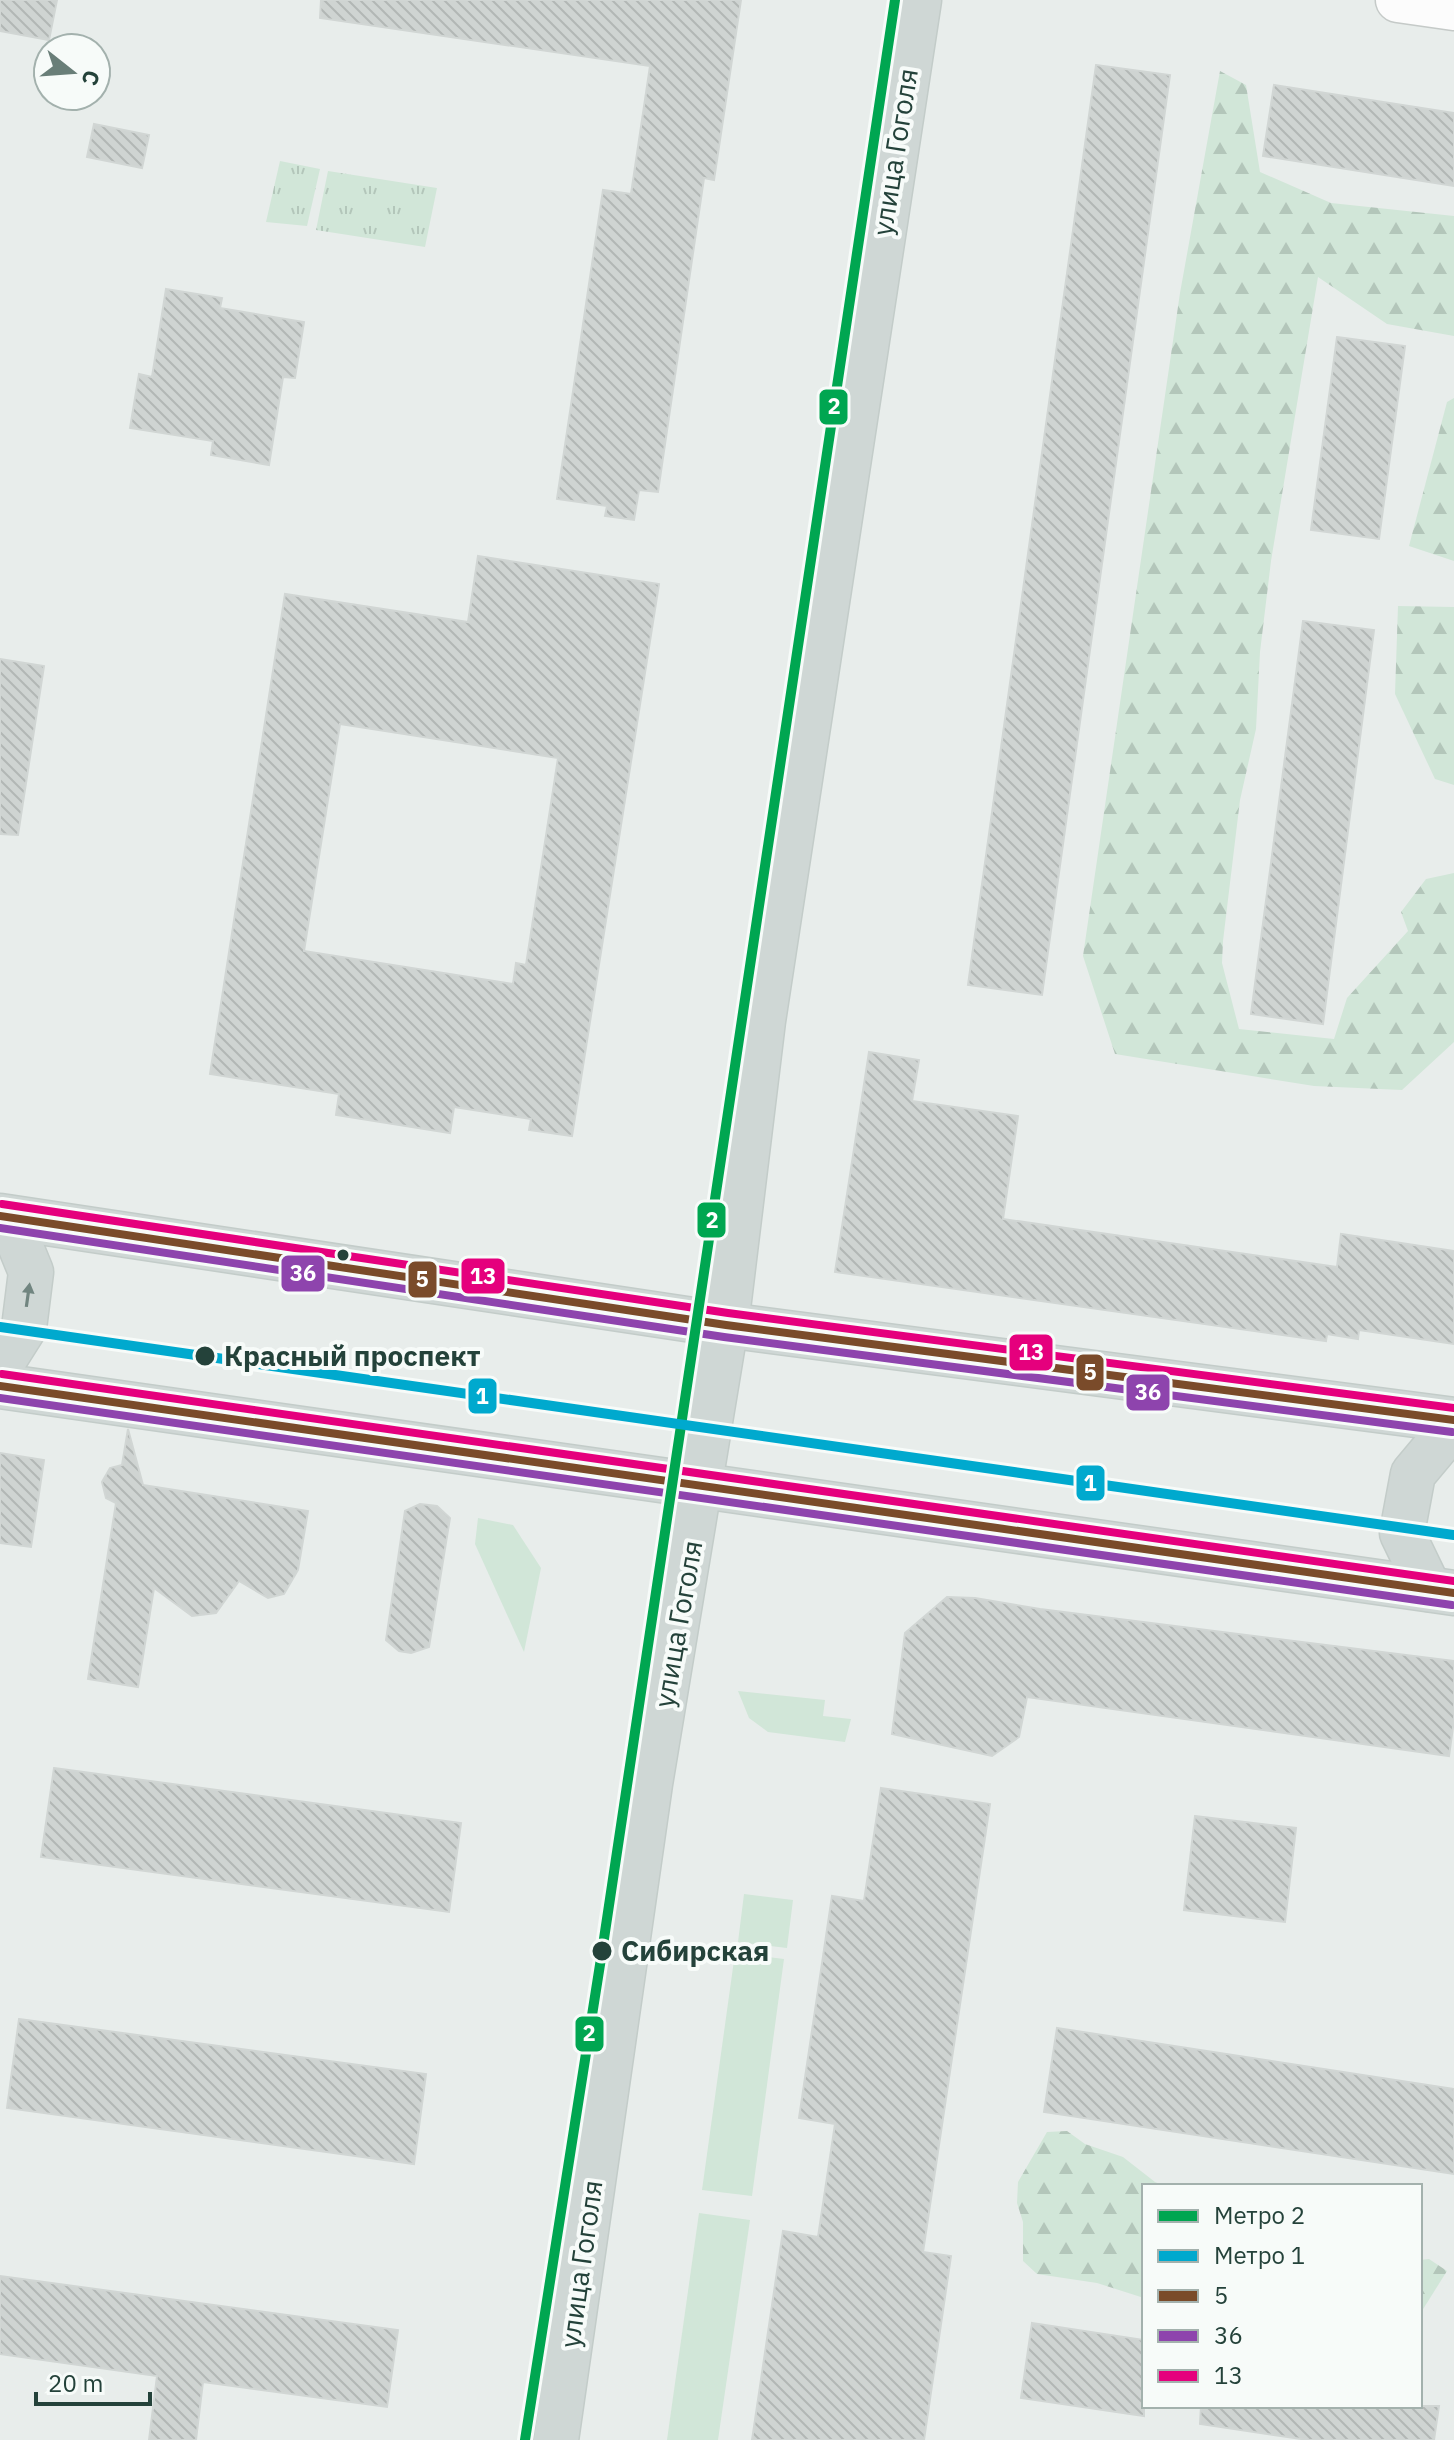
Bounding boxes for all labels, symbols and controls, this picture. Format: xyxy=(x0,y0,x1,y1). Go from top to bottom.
north arrow xyxy=(32,32,112,112)
street label: улица Гоголя xyxy=(863,66,926,238)
text: С xyxy=(76,67,108,89)
line badge: 2 xyxy=(818,388,849,426)
text: 2 xyxy=(827,391,841,420)
line badge: 2 xyxy=(696,1201,727,1239)
text: 2 xyxy=(705,1205,719,1234)
unlabelled marker xyxy=(335,1247,351,1263)
line badge: 36 xyxy=(280,1254,326,1293)
line badge: 13 xyxy=(460,1257,506,1295)
text: 36 xyxy=(290,1258,316,1287)
line badge: 5 xyxy=(407,1260,438,1299)
text: 13 xyxy=(470,1261,496,1290)
text: 5 xyxy=(415,1264,429,1293)
one-way arrow xyxy=(22,1282,35,1307)
line badge: 13 xyxy=(1008,1333,1054,1372)
place label: Красный проспект xyxy=(224,1337,481,1374)
text: 13 xyxy=(1018,1337,1044,1366)
marker: Красный проспект xyxy=(193,1344,217,1368)
line badge: 5 xyxy=(1075,1353,1105,1392)
text: 5 xyxy=(1083,1357,1097,1386)
line badge: 36 xyxy=(1125,1373,1171,1412)
line badge: 1 xyxy=(467,1377,498,1415)
text: 36 xyxy=(1135,1377,1161,1406)
text: 1 xyxy=(475,1381,489,1410)
line badge: 1 xyxy=(1075,1464,1106,1502)
text: 1 xyxy=(1083,1468,1097,1497)
street label: улица Гоголя xyxy=(645,1537,710,1710)
place label: Сибирская xyxy=(621,1932,769,1969)
marker: Сибирская xyxy=(590,1939,614,1963)
line badge: 2 xyxy=(574,2015,605,2053)
text: 2 xyxy=(582,2018,596,2047)
street label: улица Гоголя xyxy=(550,2178,611,2350)
legend xyxy=(1142,2184,1422,2408)
text: Метро 2 xyxy=(1214,2199,1305,2231)
text: Метро 1 xyxy=(1214,2239,1305,2271)
text: 5 xyxy=(1214,2279,1228,2311)
text: 36 xyxy=(1214,2319,1243,2351)
scale bar xyxy=(36,2356,150,2406)
text: 13 xyxy=(1214,2359,1243,2391)
text: 20 m xyxy=(48,2367,103,2399)

